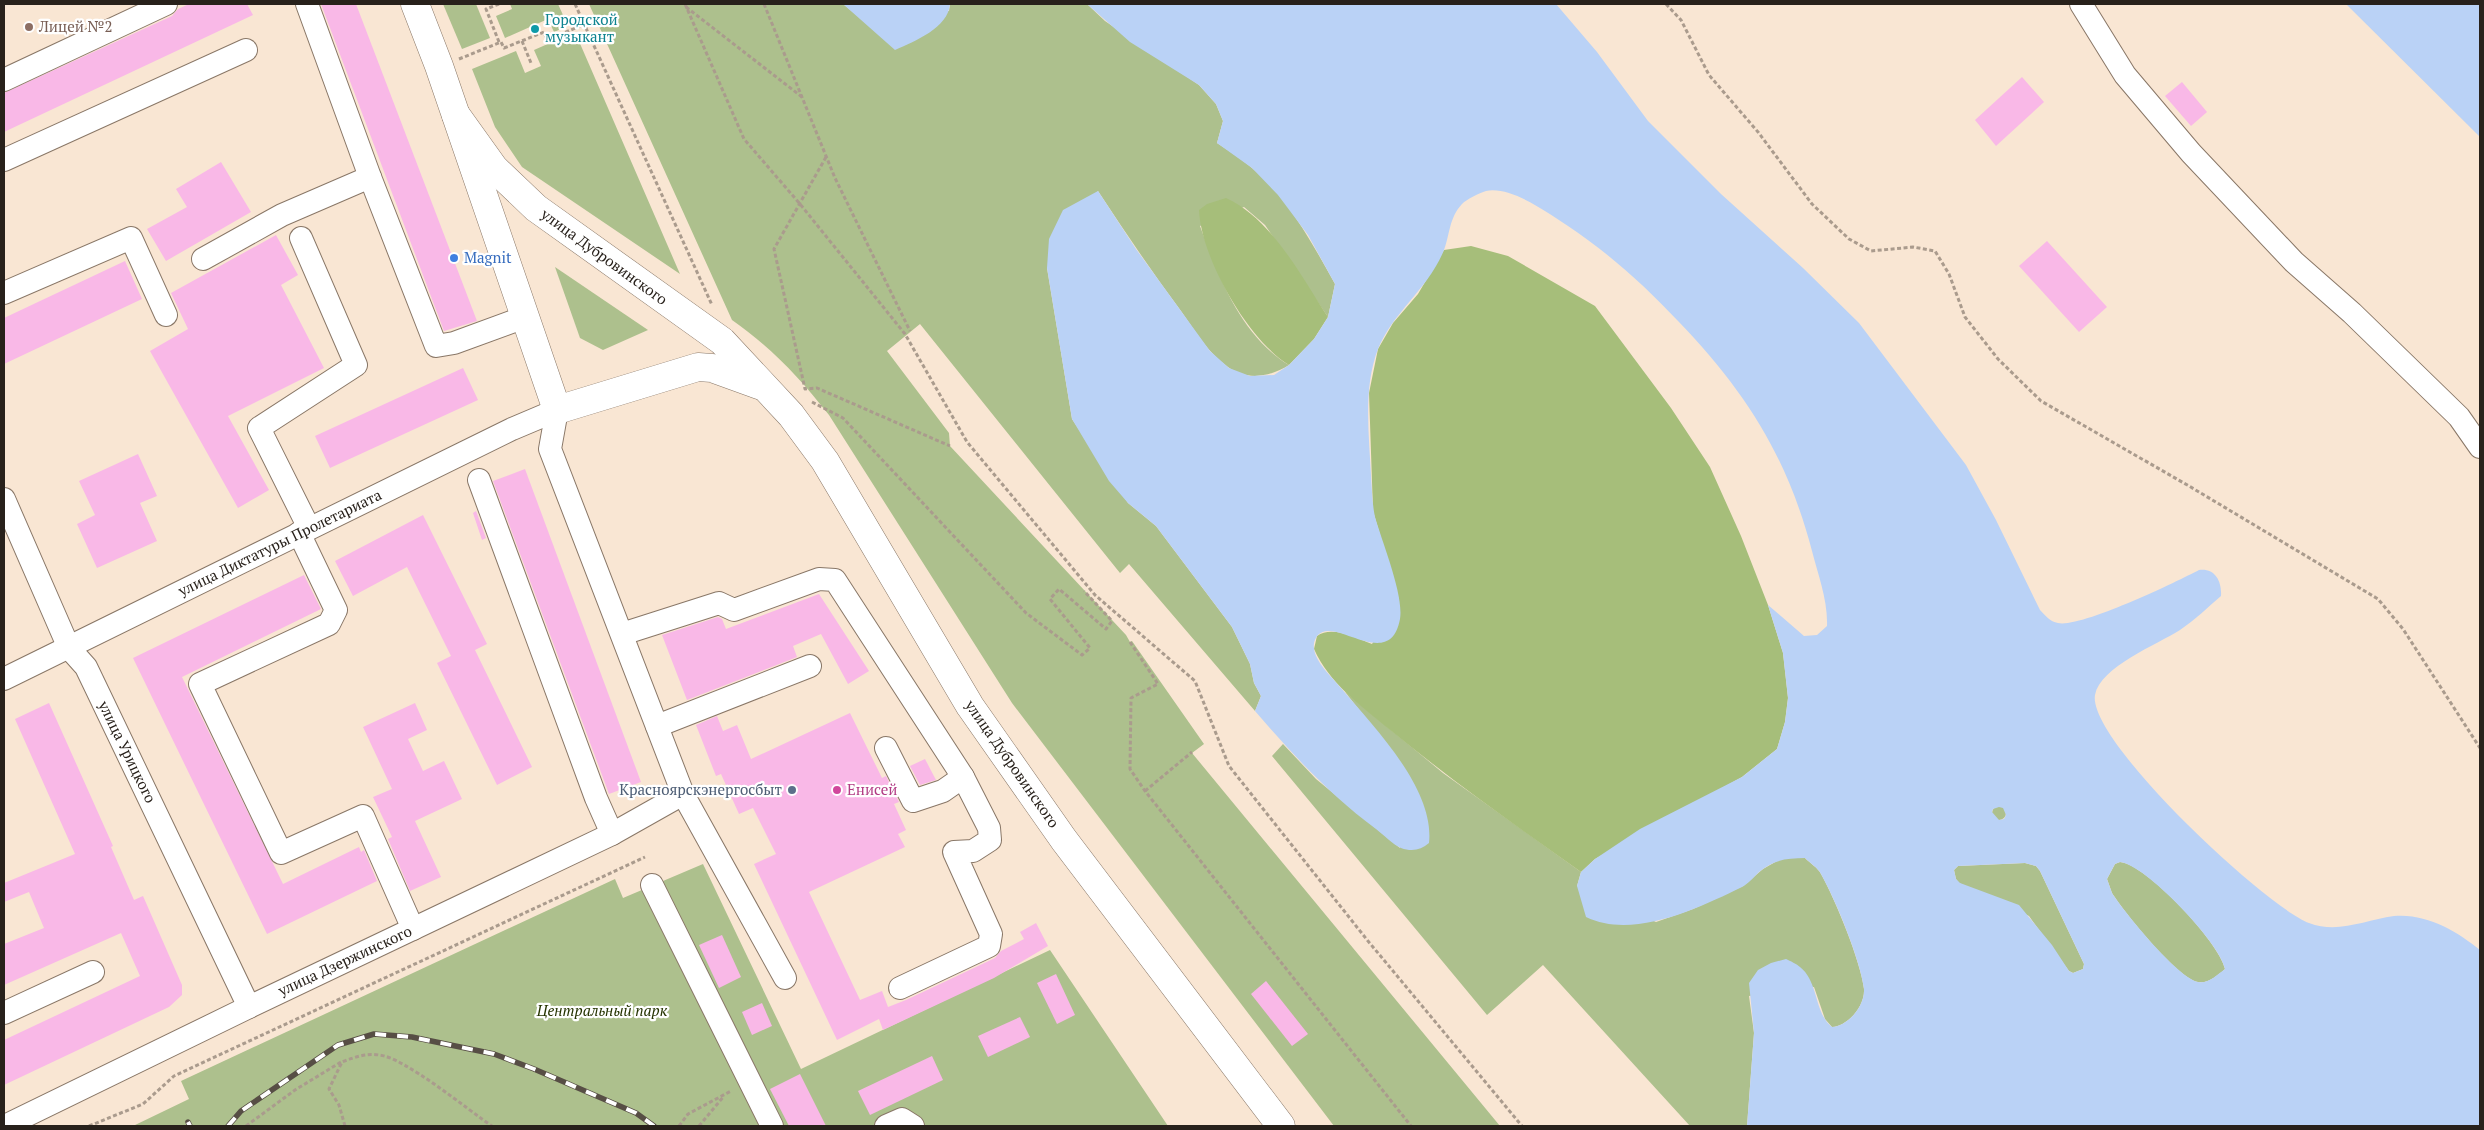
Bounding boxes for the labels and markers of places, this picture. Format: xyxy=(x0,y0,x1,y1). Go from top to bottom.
place label: Городской музыкант xyxy=(545,9,618,46)
place label: Лицей №2 xyxy=(38,16,113,36)
marker: Лицей №2 xyxy=(23,21,35,33)
marker: Городской музыкант xyxy=(529,23,541,35)
place label: Magnit xyxy=(464,247,512,267)
marker: Magnit xyxy=(448,252,460,264)
place label: Красноярскэнергосбыт xyxy=(619,779,783,799)
place label: Енисей xyxy=(847,779,898,799)
marker: Красноярскэнергосбыт xyxy=(786,784,798,796)
marker: Енисей xyxy=(831,784,843,796)

